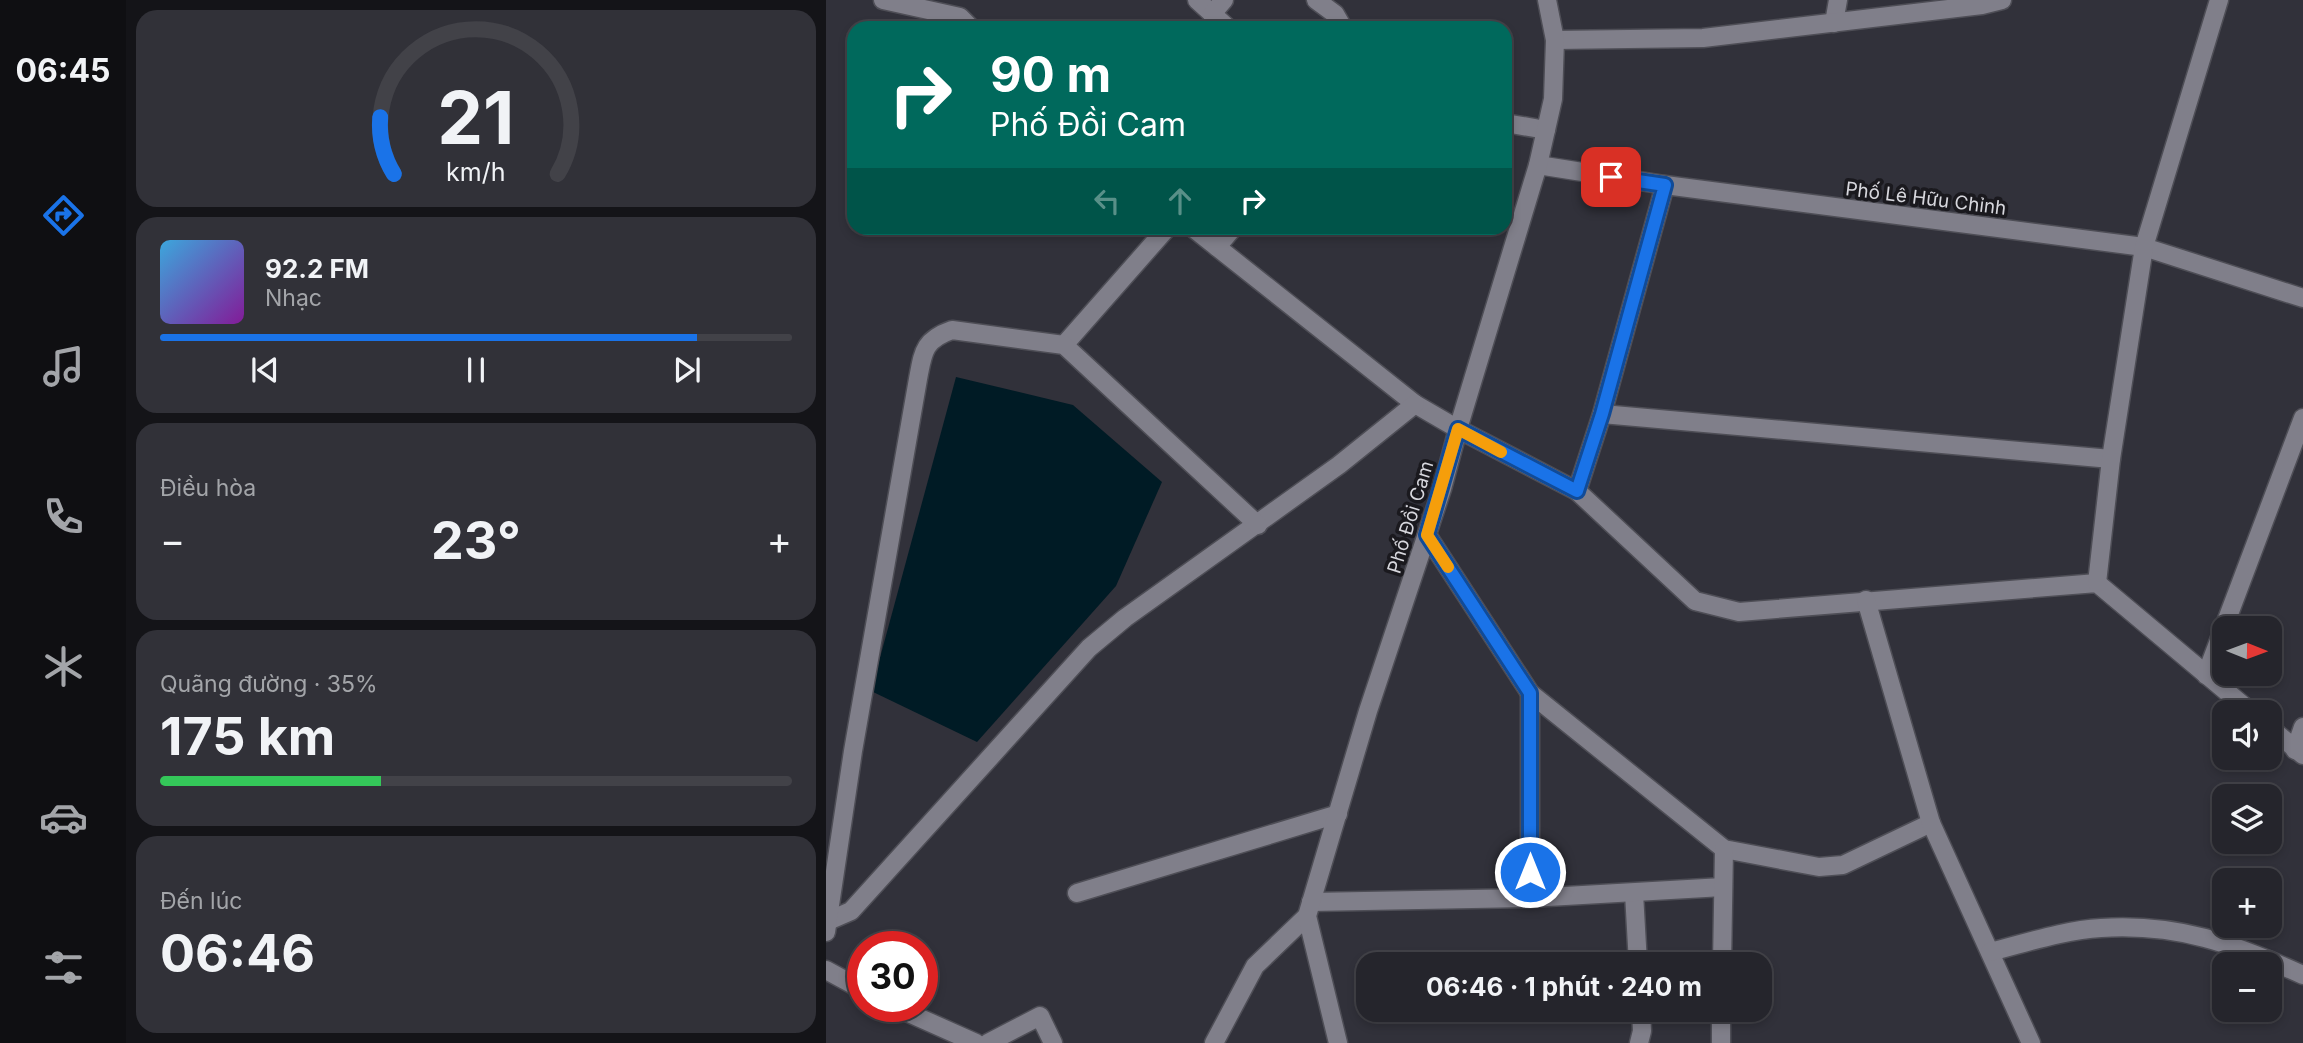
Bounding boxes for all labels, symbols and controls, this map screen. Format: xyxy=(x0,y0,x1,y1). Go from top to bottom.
text: 90 m xyxy=(990,45,1111,104)
icon: right xyxy=(875,49,966,140)
text: 06:45 xyxy=(15,51,111,90)
text: 21 xyxy=(437,74,515,163)
text: Phố Đồi Cam xyxy=(990,105,1186,144)
pin xyxy=(1581,147,1641,207)
text: km/h xyxy=(446,157,506,187)
icon: arrive xyxy=(1592,158,1630,196)
street label: Phố Lê Hữu Chỉnh xyxy=(1844,177,2008,220)
icon: left xyxy=(1088,182,1126,220)
icon: ahead xyxy=(1161,182,1199,220)
icon: right xyxy=(1234,182,1272,220)
icon: directions xyxy=(39,191,88,240)
text: 92.2 FM xyxy=(265,253,369,284)
text: Nhạc xyxy=(265,284,322,312)
icon: music xyxy=(39,342,88,391)
icon: previous xyxy=(246,351,284,389)
icon: pause xyxy=(457,351,495,389)
icon: next xyxy=(668,351,706,389)
street label: Phố Đồi Cam xyxy=(1382,458,1438,576)
text: Điều hòa xyxy=(160,474,256,502)
icon: phone xyxy=(39,492,88,541)
text: 23° xyxy=(431,509,521,572)
text: − xyxy=(160,517,185,563)
text: + xyxy=(767,517,792,563)
north arrow xyxy=(2212,616,2282,686)
map controls xyxy=(2212,616,2282,1022)
icon: climate xyxy=(39,642,88,691)
text: Quãng đường · 35% xyxy=(160,670,378,698)
button: sound xyxy=(2212,700,2282,770)
text: 175 km xyxy=(160,705,335,768)
button: layers xyxy=(2212,784,2282,854)
icon: car xyxy=(39,793,88,842)
position arrow xyxy=(1493,835,1567,909)
button: + xyxy=(2212,868,2282,938)
text: Đến lúc xyxy=(160,887,242,915)
text: 06:46 xyxy=(160,922,315,985)
speed limit sign: 30 xyxy=(847,931,938,1022)
icon: filters xyxy=(39,943,88,992)
button: − xyxy=(2212,952,2282,1022)
text: 06:46 · 1 phút · 240 m xyxy=(1426,971,1702,1002)

